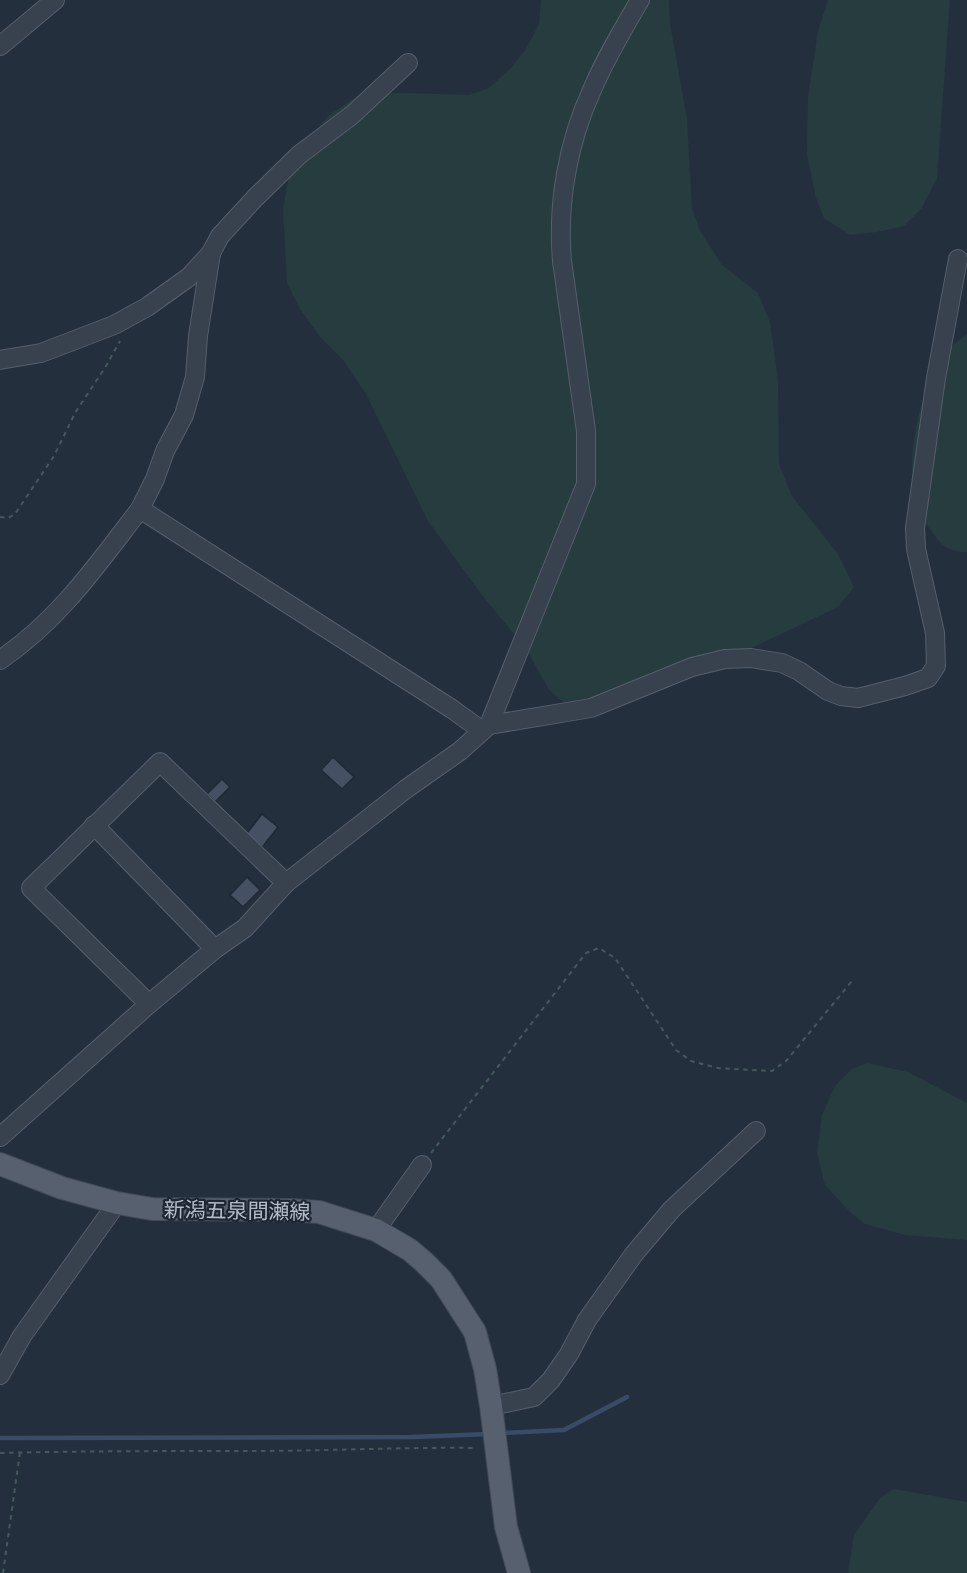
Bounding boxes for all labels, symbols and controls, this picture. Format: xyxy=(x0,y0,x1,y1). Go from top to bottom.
street label: 新潟五泉間瀬線 xyxy=(163,1198,311,1224)

